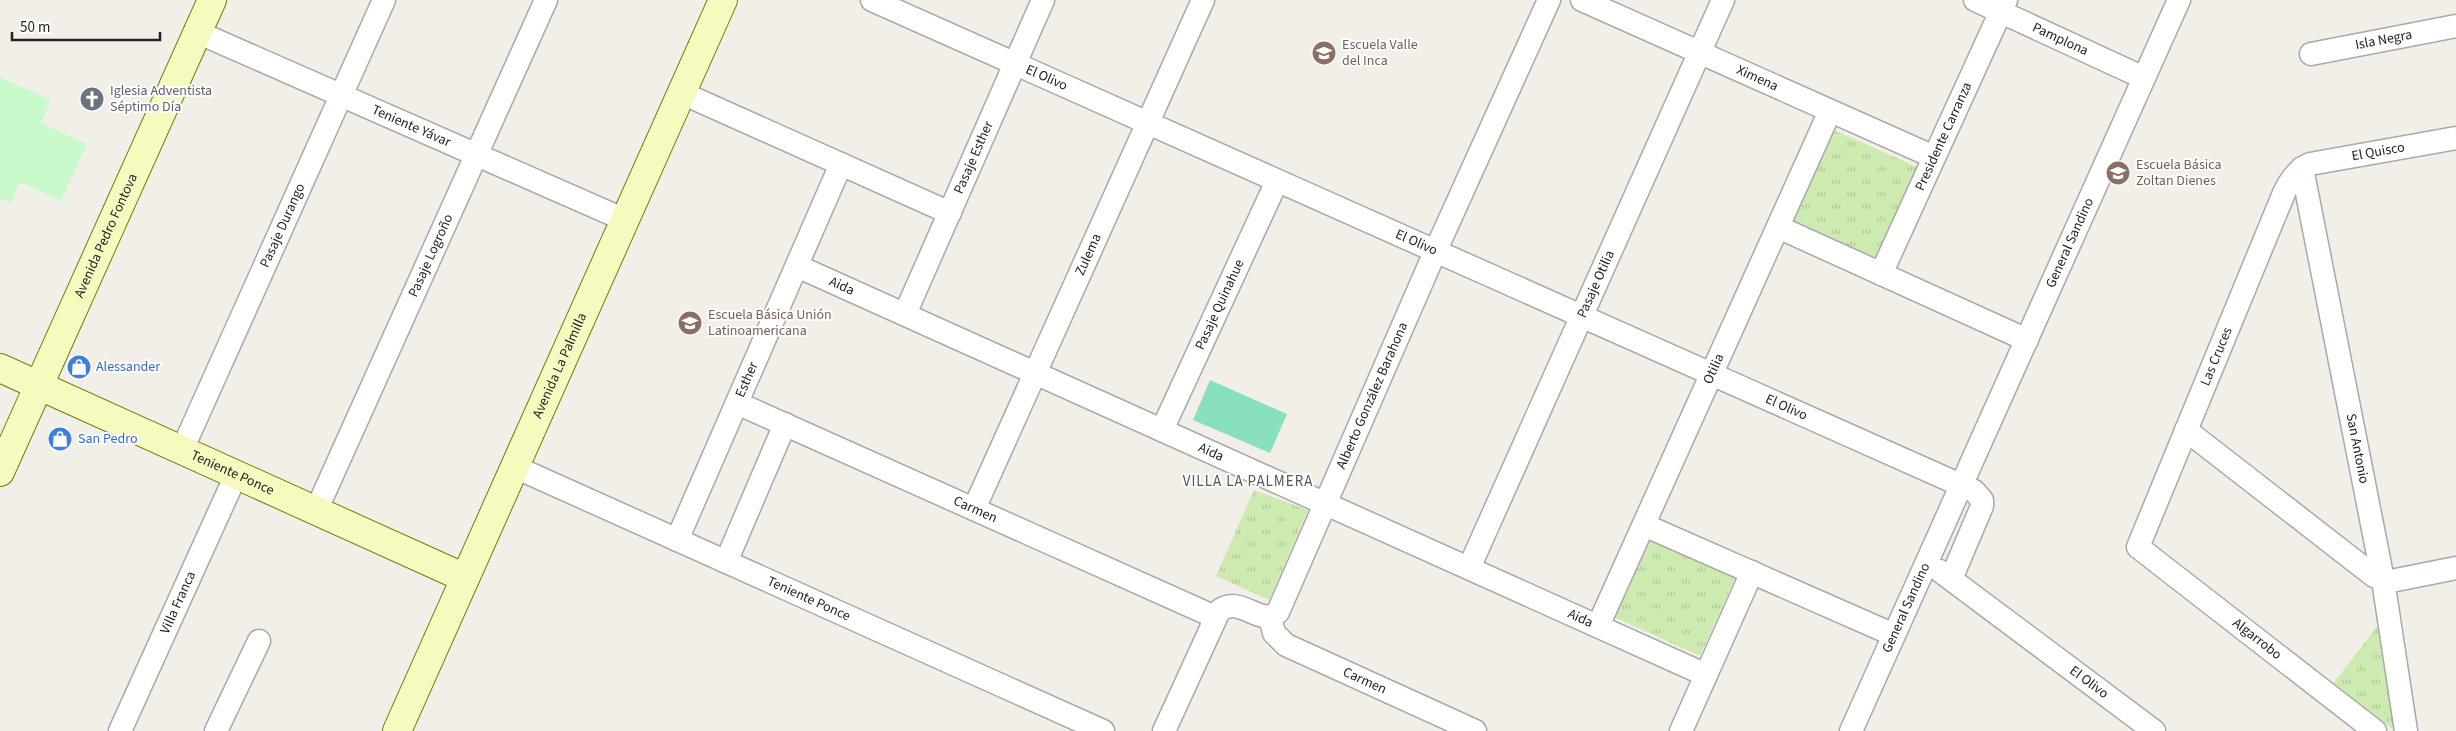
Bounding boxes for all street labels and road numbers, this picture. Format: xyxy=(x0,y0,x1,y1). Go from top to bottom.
street label: Pamplona xyxy=(2029,18,2092,61)
street label: Isla Negra xyxy=(2354,25,2414,55)
street label: El Olivo xyxy=(1022,60,1071,96)
street label: Ximena xyxy=(1733,60,1781,96)
street label: Presidente Carranza xyxy=(1910,79,1977,194)
street label: Teniente Yávar xyxy=(368,100,454,152)
street label: Pasaje Esther xyxy=(949,118,999,197)
street label: El Quisco xyxy=(2350,137,2406,166)
street label: Avenida Pedro Fontova xyxy=(69,170,143,301)
street label: Pasaje Durango xyxy=(255,180,310,271)
street label: General Sandino xyxy=(2041,195,2099,291)
street label: Pasaje Logroño xyxy=(403,211,458,301)
street label: El Olivo xyxy=(1392,224,1441,261)
street label: Zulema xyxy=(1070,230,1107,279)
street label: Pasaje Otilia xyxy=(1572,247,1620,321)
street label: Pasaje Quinahue xyxy=(1190,256,1249,353)
street label: Aida xyxy=(826,272,858,301)
street label: Avenida La Palmilla xyxy=(528,310,592,422)
street label: Alberto González Barahona xyxy=(1332,319,1413,472)
street label: Las Cruces xyxy=(2195,324,2238,389)
street label: Otilia xyxy=(1698,350,1729,387)
street label: Esther xyxy=(730,358,764,401)
street label: El Olivo xyxy=(1762,389,1811,426)
street label: San Antonio xyxy=(2340,412,2374,485)
street label: Aida xyxy=(1195,438,1227,467)
street label: Teniente Ponce xyxy=(187,445,277,501)
street label: Carmen xyxy=(950,491,1000,528)
street label: General Sandino xyxy=(1877,560,1935,656)
street label: Villa Franca xyxy=(155,568,201,637)
street label: Teniente Ponce xyxy=(764,571,854,626)
street label: Aida xyxy=(1564,604,1596,633)
street label: Algarrobo xyxy=(2228,613,2286,665)
street label: El Olivo xyxy=(2065,661,2113,704)
street label: Carmen xyxy=(1340,662,1390,700)

